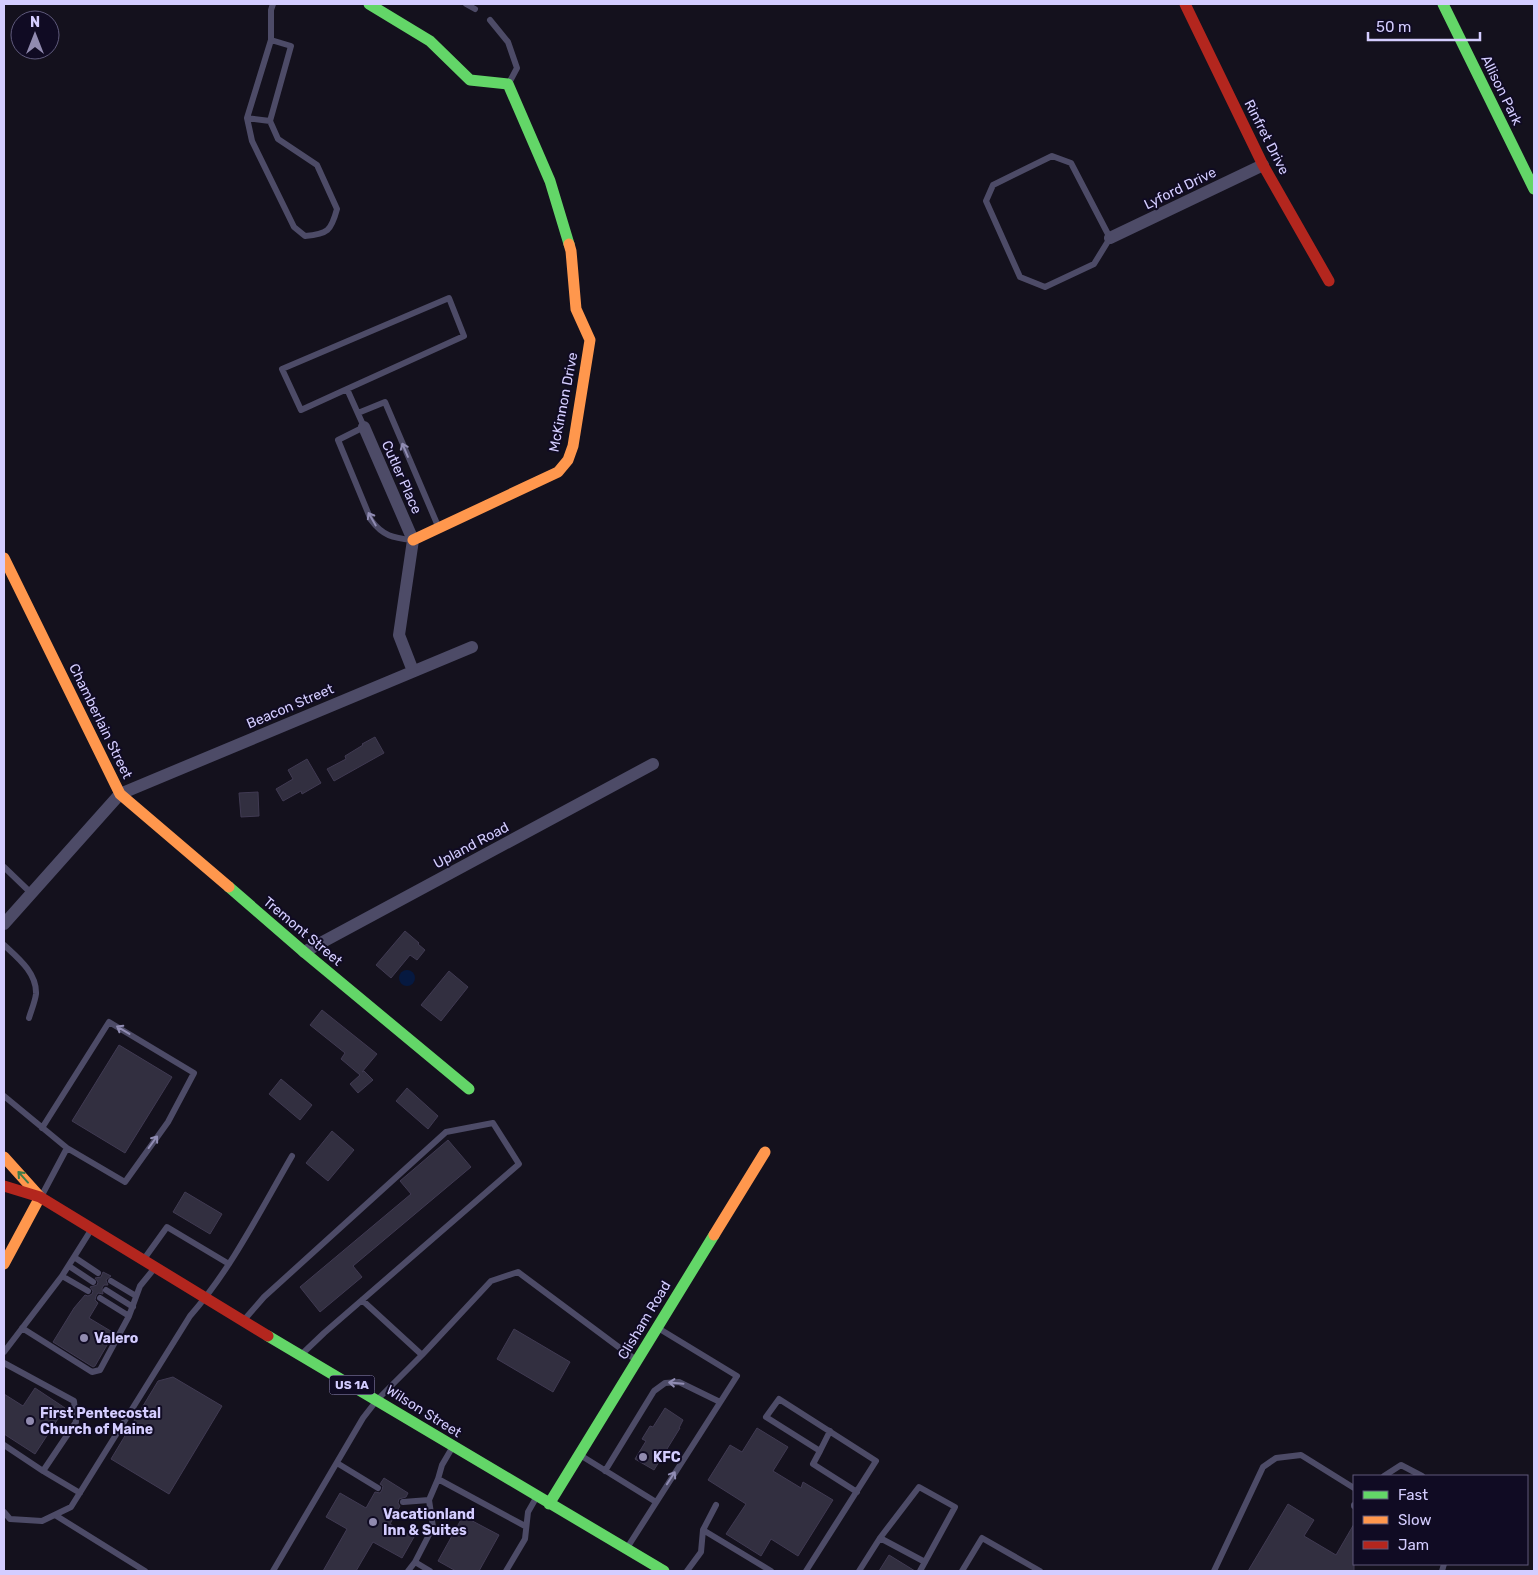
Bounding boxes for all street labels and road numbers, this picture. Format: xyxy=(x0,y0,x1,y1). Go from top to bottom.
street label: Allison Park xyxy=(1477,52,1526,129)
street label: Rinfret Drive xyxy=(1240,97,1293,178)
street label: Lyford Drive xyxy=(1141,164,1219,213)
street label: McKinnon Drive xyxy=(545,351,582,453)
street label: Cutler Place xyxy=(378,438,425,517)
street label: Chamberlain Street xyxy=(65,661,136,782)
street label: Beacon Street xyxy=(244,680,337,732)
street label: Upland Road xyxy=(431,819,512,872)
street label: Tremont Street xyxy=(260,893,346,970)
street label: Clisham Road xyxy=(614,1278,675,1363)
road number: US 1A xyxy=(330,1376,374,1394)
street label: Wilson Street xyxy=(383,1382,465,1442)

